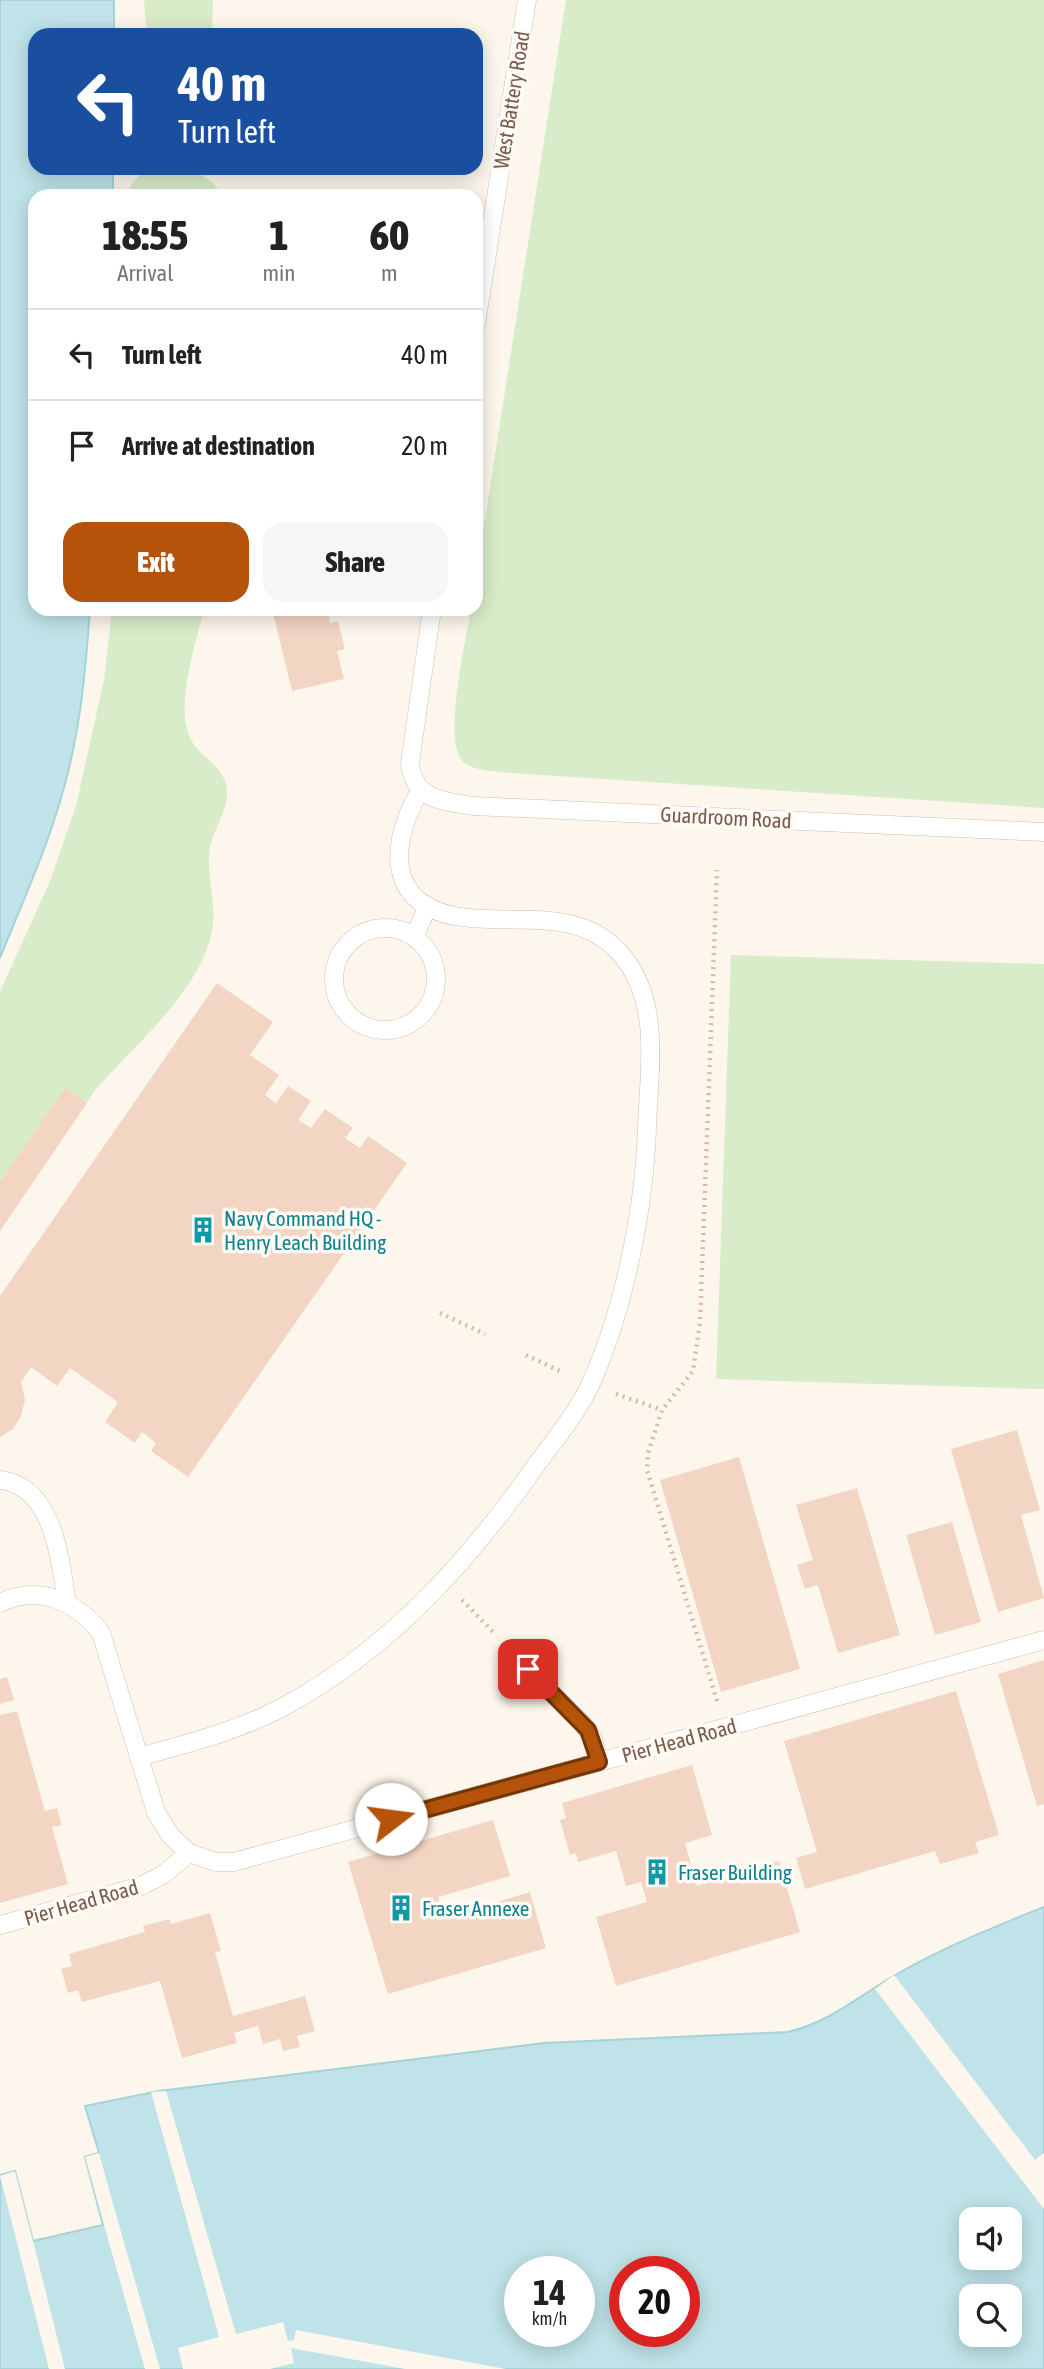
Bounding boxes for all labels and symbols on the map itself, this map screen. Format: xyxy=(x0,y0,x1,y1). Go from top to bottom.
street label: West Battery Road xyxy=(488,29,534,171)
street label: Guardroom Road xyxy=(660,802,792,832)
place label: Navy Command HQ - Henry Leach Building xyxy=(224,1206,386,1254)
building icon: Navy Command HQ - Henry Leach Building xyxy=(188,1215,218,1245)
pin xyxy=(498,1639,558,1699)
street label: Pier Head Road xyxy=(619,1713,739,1767)
position arrow xyxy=(354,1782,428,1856)
building icon: Fraser Building xyxy=(642,1857,672,1887)
place label: Fraser Building xyxy=(678,1860,792,1884)
street label: Pier Head Road xyxy=(21,1874,141,1930)
building icon: Fraser Annexe xyxy=(386,1893,416,1923)
place label: Fraser Annexe xyxy=(422,1896,529,1920)
speed limit sign: 20 xyxy=(609,2256,700,2347)

